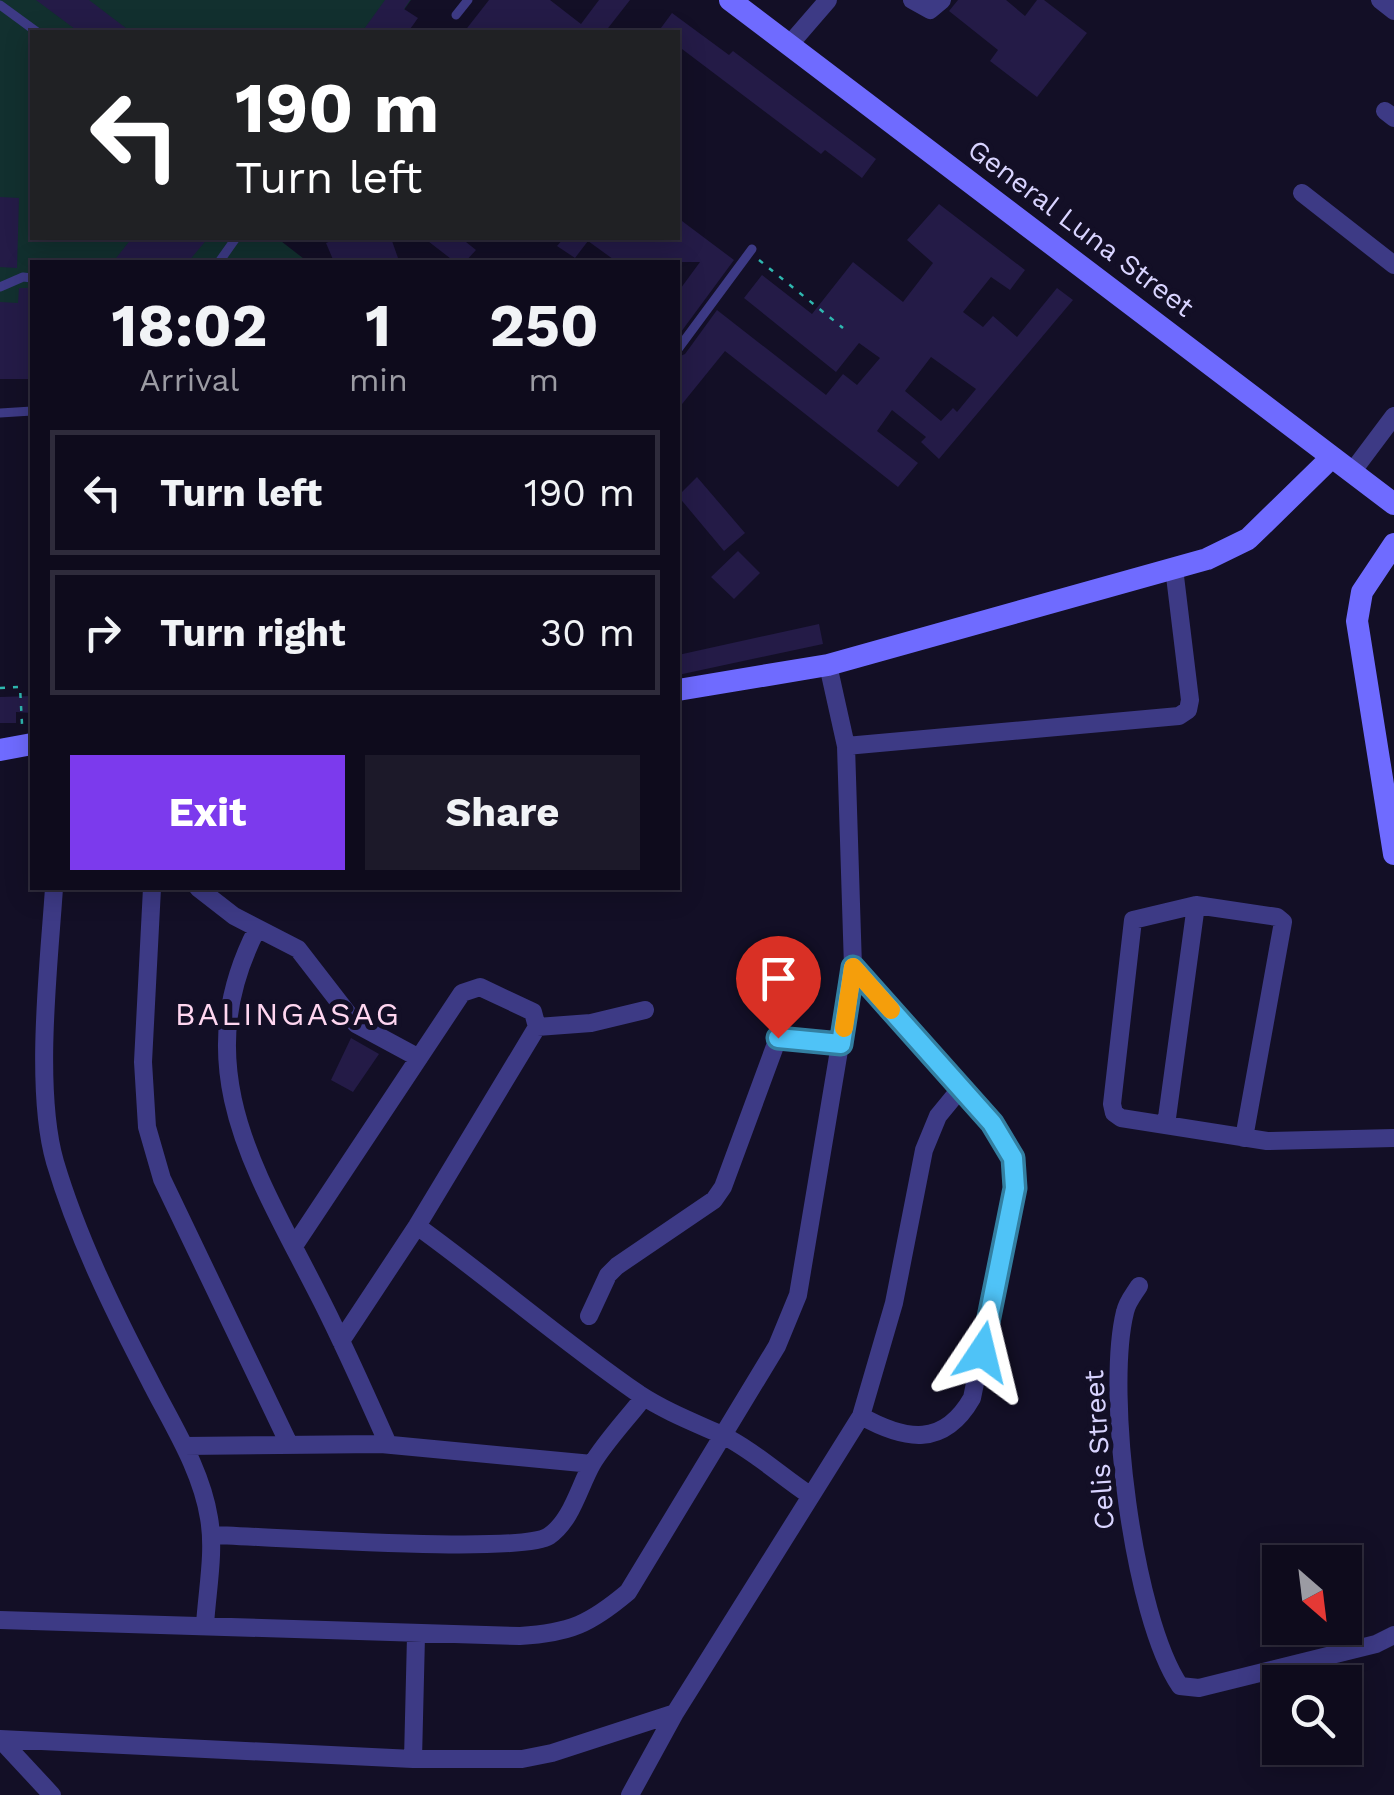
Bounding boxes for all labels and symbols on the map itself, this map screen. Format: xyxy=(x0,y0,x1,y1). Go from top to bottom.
street label: General Luna Street xyxy=(962,132,1201,324)
pin xyxy=(736,936,821,1039)
district label: BALINGASAG xyxy=(175,995,401,1033)
position arrow xyxy=(930,1300,1034,1404)
street label: Celis Street xyxy=(1077,1369,1121,1531)
north arrow xyxy=(1262,1545,1362,1645)

